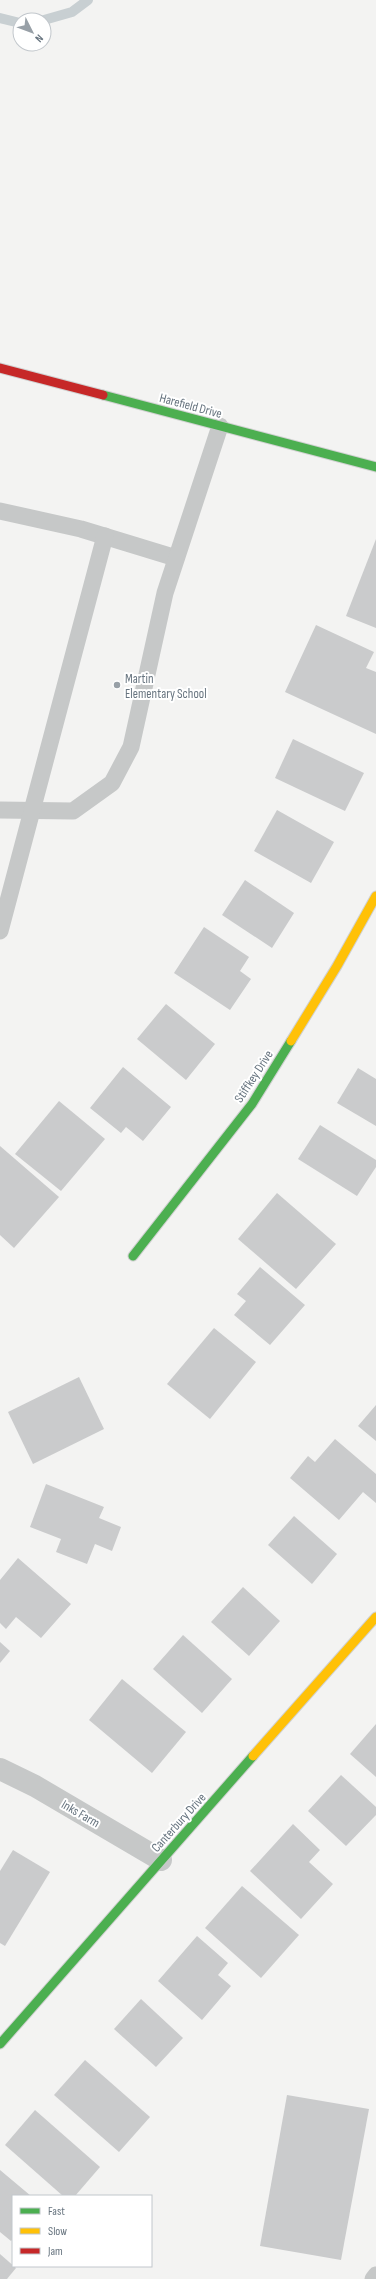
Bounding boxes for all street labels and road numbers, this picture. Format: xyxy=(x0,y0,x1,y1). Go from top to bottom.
street label: Harefield Drive xyxy=(158,390,224,422)
street label: Stiffkey Drive xyxy=(231,1047,277,1106)
street label: Canterbury Drive xyxy=(148,1790,209,1856)
street label: Inks Farm xyxy=(59,1797,102,1831)

